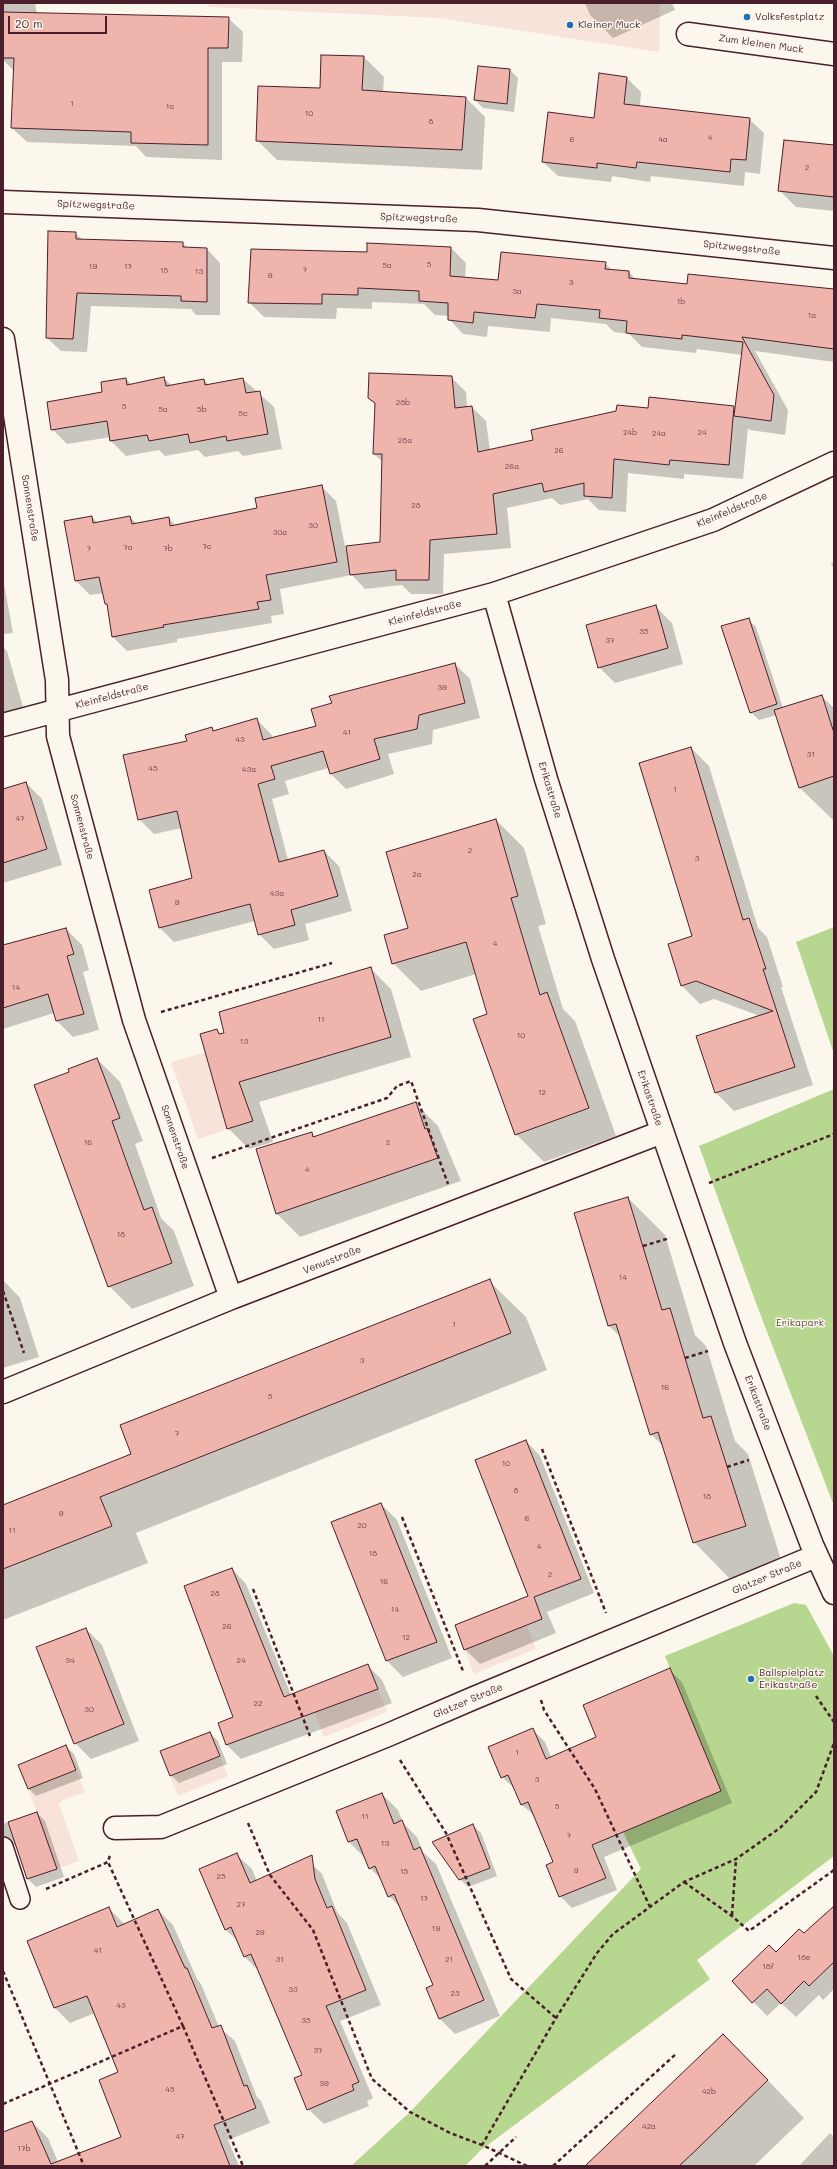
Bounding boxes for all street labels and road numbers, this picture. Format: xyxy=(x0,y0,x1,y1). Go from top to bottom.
street label: Zum kleinen Muck xyxy=(718,32,804,56)
street label: Spitzwegstraße xyxy=(57,198,135,212)
street label: Spitzwegstraße xyxy=(380,211,458,225)
street label: Spitzwegstraße xyxy=(703,238,781,258)
street label: Sonnenstraße xyxy=(19,474,41,542)
street label: Kleinfeldstraße xyxy=(695,490,769,530)
street label: Kleinfeldstraße xyxy=(387,597,463,629)
street label: Kleinfeldstraße xyxy=(74,680,150,712)
street label: Erikastraße xyxy=(536,760,564,820)
street label: Sonnenstraße xyxy=(67,793,97,861)
street label: Erikastraße xyxy=(635,1068,665,1128)
street label: Sonnenstraße xyxy=(158,1103,192,1171)
street label: Venusstraße xyxy=(301,1243,363,1277)
street label: Erikastraße xyxy=(742,1374,774,1432)
street label: Glatzer Straße xyxy=(730,1557,804,1597)
street label: Glatzer Straße xyxy=(431,1681,505,1721)

